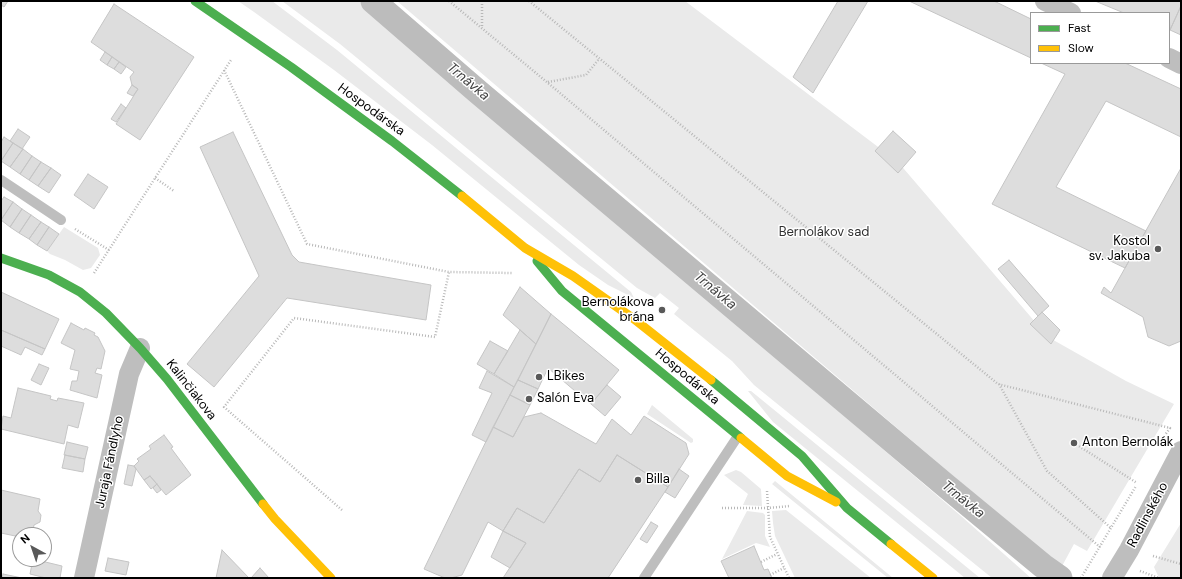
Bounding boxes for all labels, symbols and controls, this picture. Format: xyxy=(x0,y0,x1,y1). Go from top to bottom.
legend xyxy=(1030,12,1170,64)
text: Fast xyxy=(1068,20,1091,36)
text: Slow xyxy=(1068,40,1094,56)
water label: Trnávka xyxy=(443,59,493,105)
street label: Hospodárska xyxy=(334,80,408,140)
park label: Bernolákov sad xyxy=(779,225,869,241)
place label: Kostol sv. Jakuba xyxy=(1089,234,1150,265)
marker: Kostol sv. Jakuba xyxy=(1153,244,1163,254)
water label: Trnávka xyxy=(690,268,740,314)
place label: Bernolákova brána xyxy=(582,295,654,326)
marker: Bernolákova brána xyxy=(657,305,667,315)
street label: Hospodárska xyxy=(652,346,722,408)
street label: Kalinčiakova xyxy=(163,357,219,423)
place label: LBikes xyxy=(547,369,585,385)
marker: LBikes xyxy=(534,372,544,382)
place label: Salón Eva xyxy=(537,391,594,407)
marker: Salón Eva xyxy=(524,394,534,404)
street label: Juraja Fándlyho xyxy=(93,414,127,510)
place label: Anton Bernolák xyxy=(1082,435,1173,451)
marker: Anton Bernolák xyxy=(1069,438,1079,448)
place label: Billa xyxy=(646,472,670,488)
marker: Billa xyxy=(633,475,643,485)
water label: Trnávka xyxy=(938,478,988,522)
street label: Radlinského xyxy=(1124,480,1172,550)
north arrow xyxy=(12,527,52,567)
text: N xyxy=(17,531,33,547)

